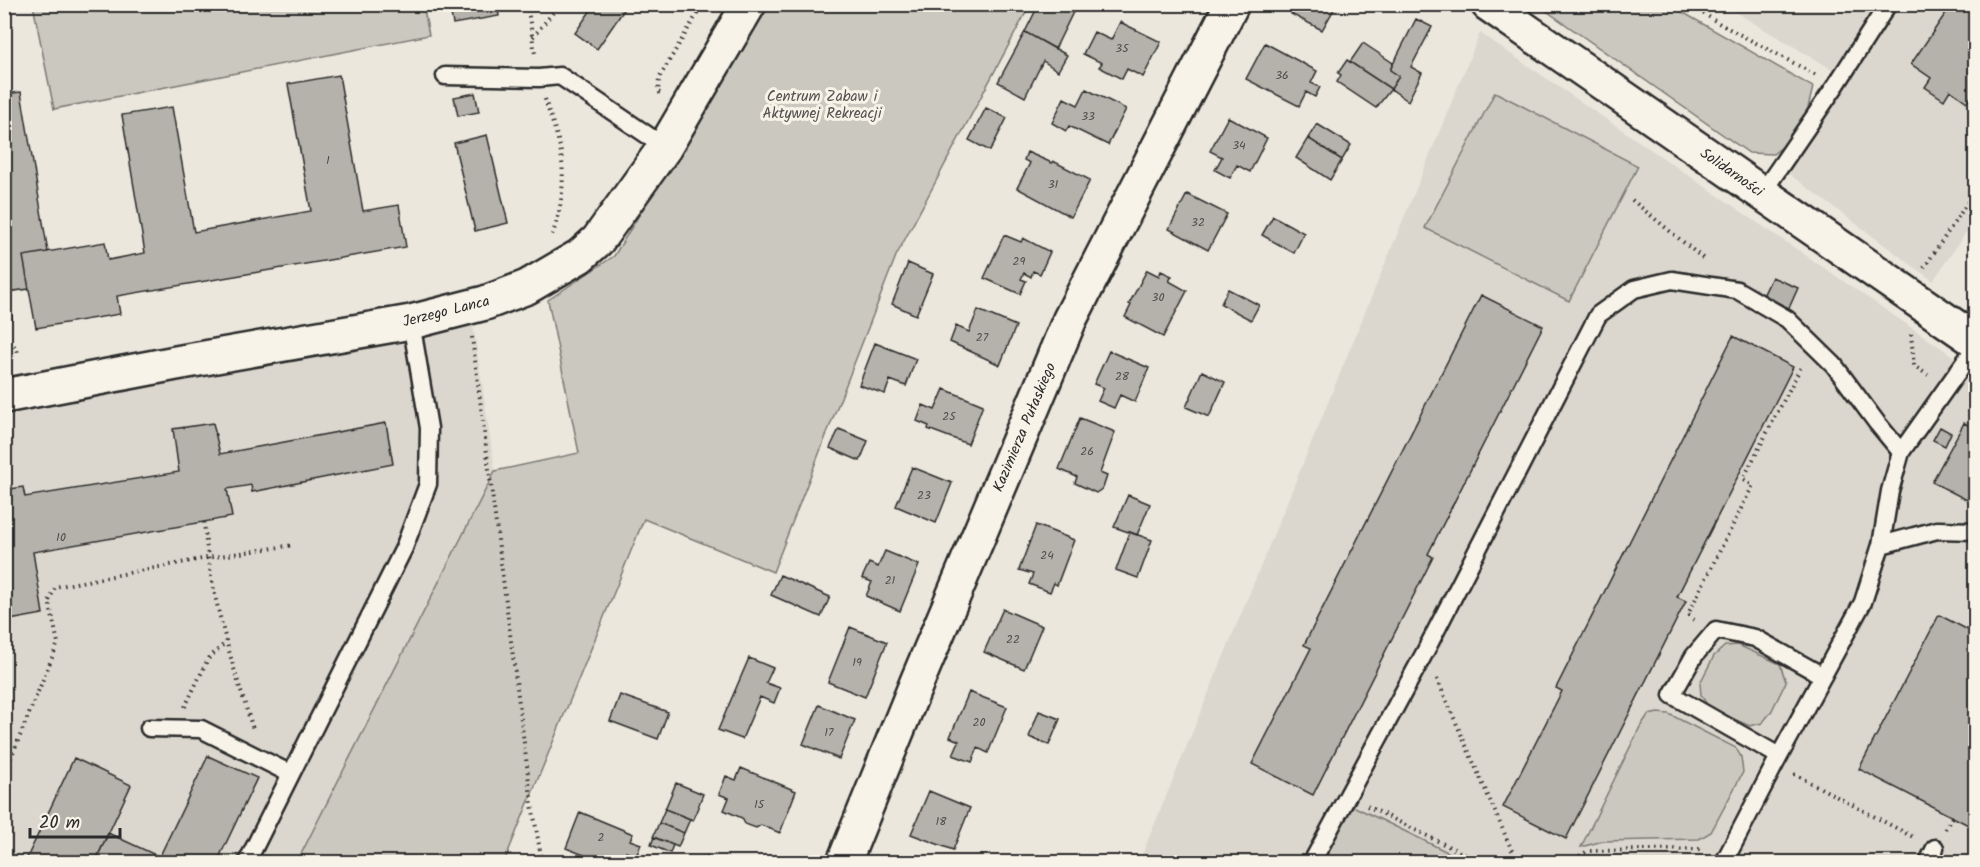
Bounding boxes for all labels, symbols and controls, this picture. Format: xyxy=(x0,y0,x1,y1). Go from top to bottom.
house number: 35 xyxy=(1115,39,1130,58)
house number: 36 xyxy=(1275,66,1289,85)
park label: Centrum Zabaw i Aktywnej Rekreacji xyxy=(762,85,883,126)
house number: 33 xyxy=(1081,107,1095,126)
house number: 34 xyxy=(1232,136,1246,155)
street label: Solidarności xyxy=(1695,142,1769,204)
house number: 1 xyxy=(326,151,330,170)
house number: 31 xyxy=(1048,175,1059,194)
house number: 32 xyxy=(1191,213,1205,232)
house number: 29 xyxy=(1013,252,1026,271)
house number: 30 xyxy=(1152,288,1164,307)
street label: Jerzego Lanca xyxy=(400,290,492,334)
house number: 27 xyxy=(976,328,989,347)
street label: Kazimierza Pułaskiego xyxy=(987,359,1063,496)
house number: 28 xyxy=(1115,367,1130,386)
house number: 25 xyxy=(942,407,957,426)
house number: 26 xyxy=(1080,442,1094,461)
house number: 23 xyxy=(917,486,931,505)
house number: 10 xyxy=(56,528,66,547)
house number: 24 xyxy=(1040,546,1054,565)
house number: 21 xyxy=(885,571,896,590)
house number: 22 xyxy=(1006,630,1020,649)
house number: 19 xyxy=(852,653,862,672)
house number: 20 xyxy=(973,713,985,732)
house number: 17 xyxy=(824,723,834,742)
house number: 15 xyxy=(754,795,766,814)
scale bar xyxy=(30,801,120,839)
text: 20 m xyxy=(39,809,80,838)
house number: 18 xyxy=(936,812,947,831)
house number: 2 xyxy=(598,828,605,847)

